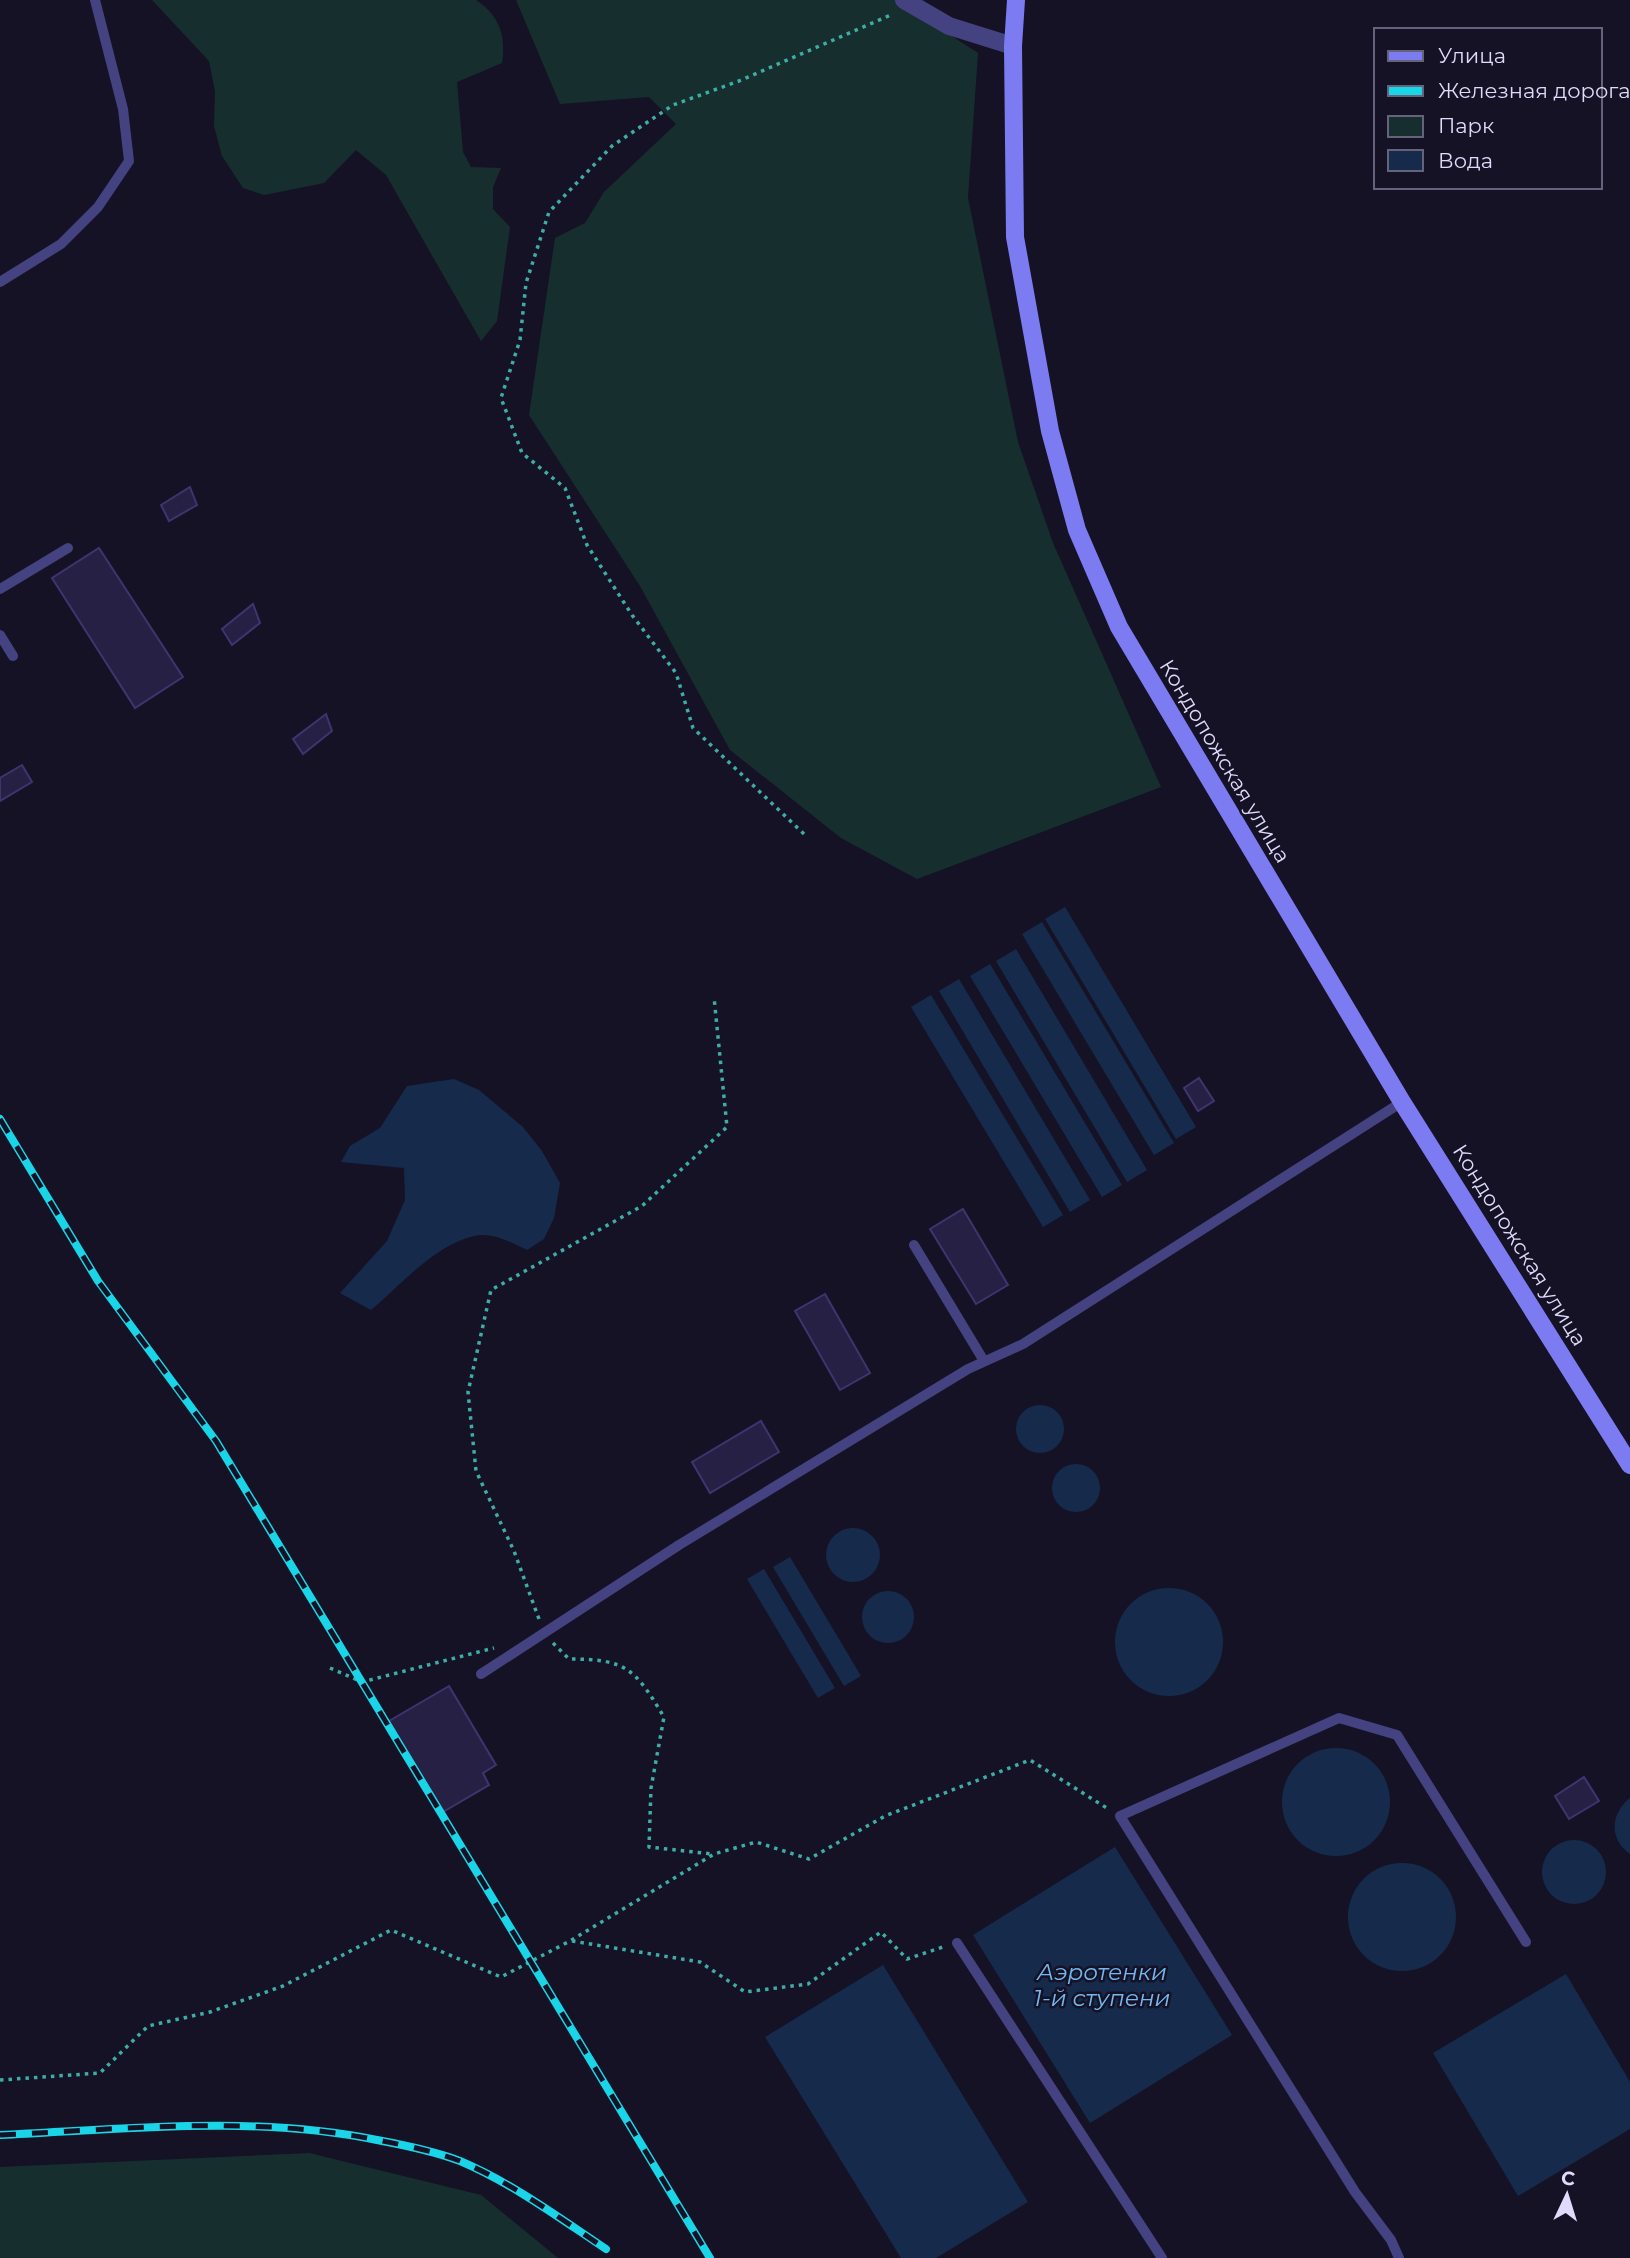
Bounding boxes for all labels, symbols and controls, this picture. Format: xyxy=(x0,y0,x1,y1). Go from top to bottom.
legend xyxy=(1374,28,1602,189)
text: Улица xyxy=(1438,43,1506,68)
text: Железная дорога xyxy=(1438,78,1630,103)
text: Парк xyxy=(1438,113,1494,138)
text: Вода xyxy=(1438,148,1493,173)
street label: Кондопожская улица xyxy=(1154,655,1296,867)
street label: Кондопожская улица xyxy=(1448,1140,1592,1350)
water label: Аэротенки 1-й ступени xyxy=(1034,1958,1170,2012)
north arrow xyxy=(1532,2160,1602,2230)
text: С xyxy=(1560,2167,1576,2191)

